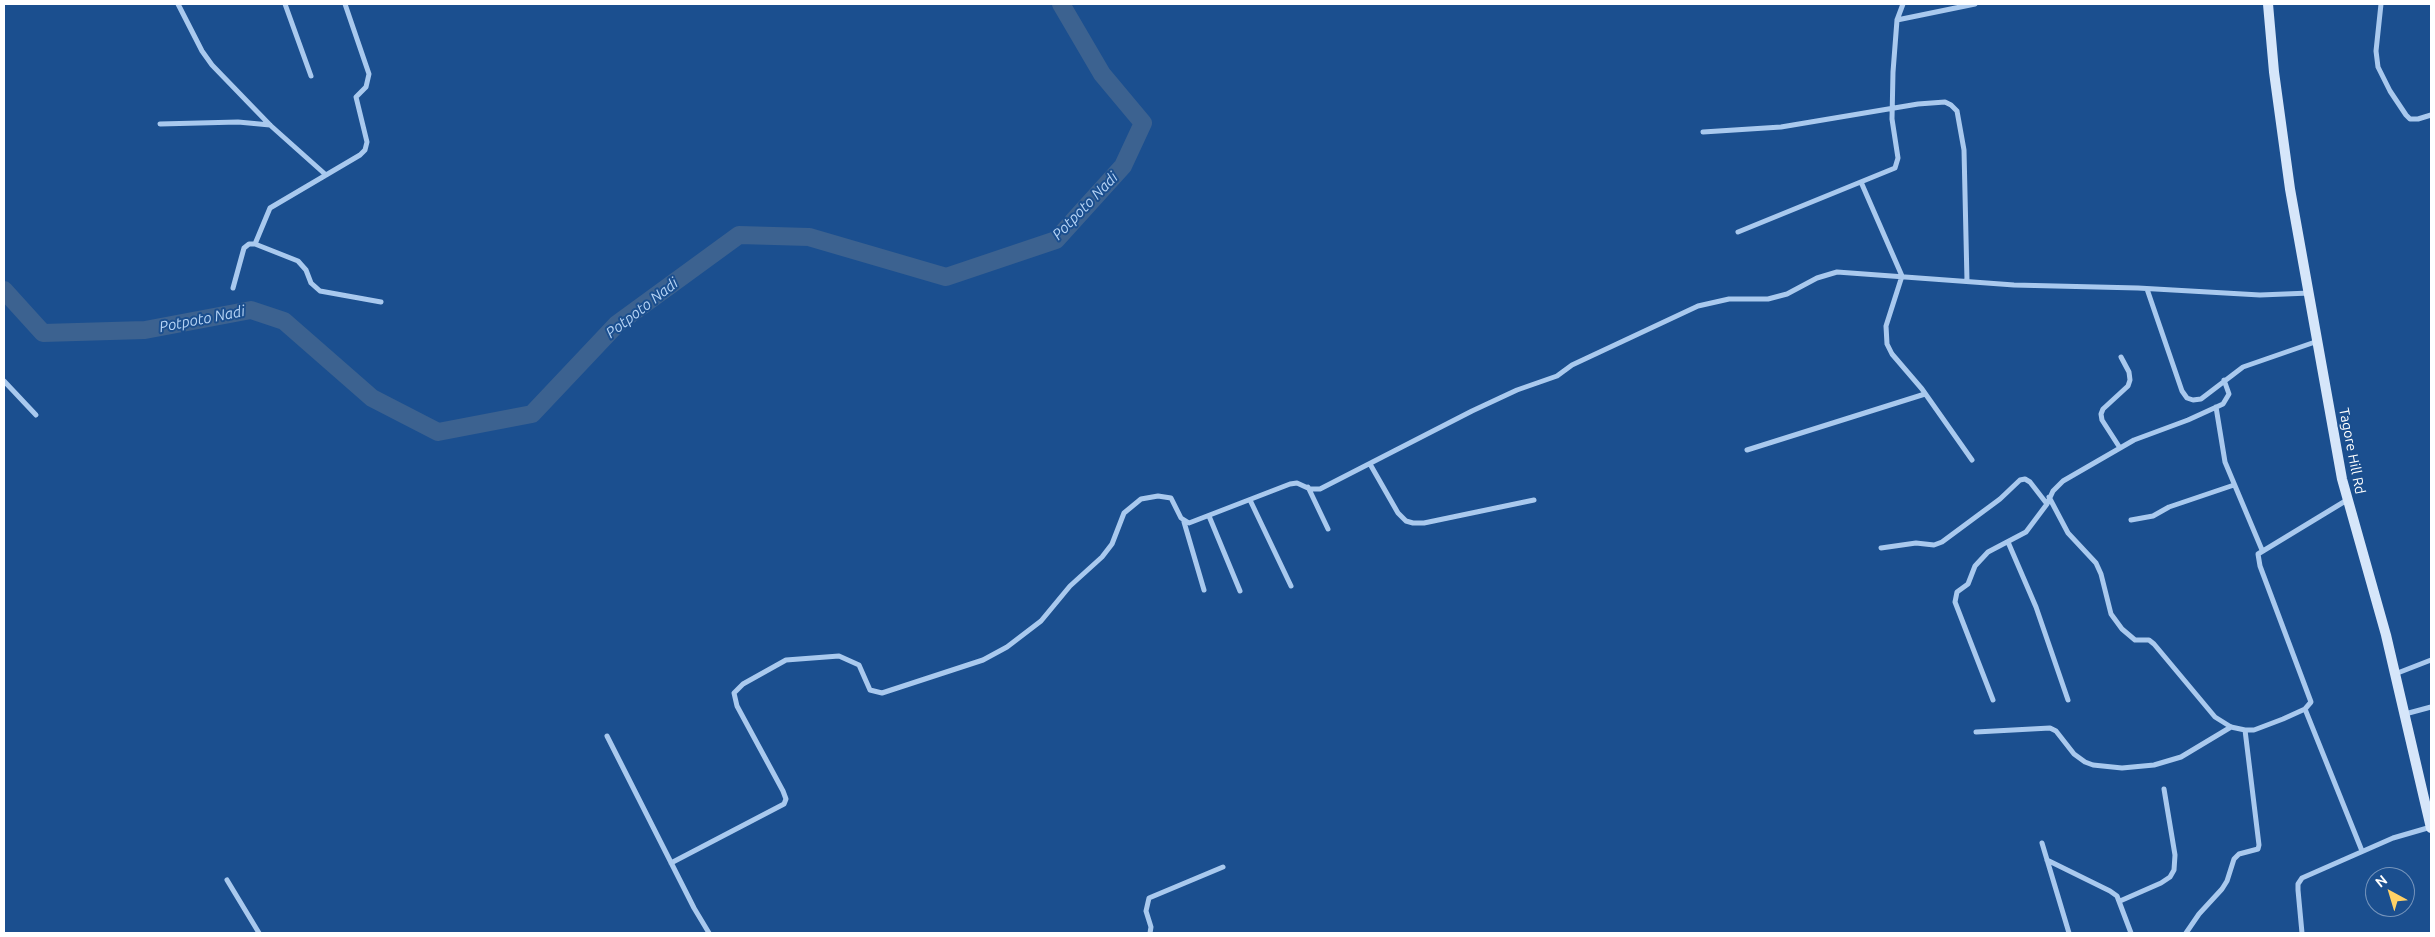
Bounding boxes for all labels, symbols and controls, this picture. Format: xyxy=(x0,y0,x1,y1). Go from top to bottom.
water label: Potpoto Nadi xyxy=(1048,169,1122,243)
water label: Potpoto Nadi xyxy=(602,274,682,342)
water label: Potpoto Nadi xyxy=(158,302,246,336)
street label: Tagore Hill Rd xyxy=(2335,406,2369,496)
north arrow xyxy=(2365,867,2415,917)
text: N xyxy=(2372,872,2390,891)

